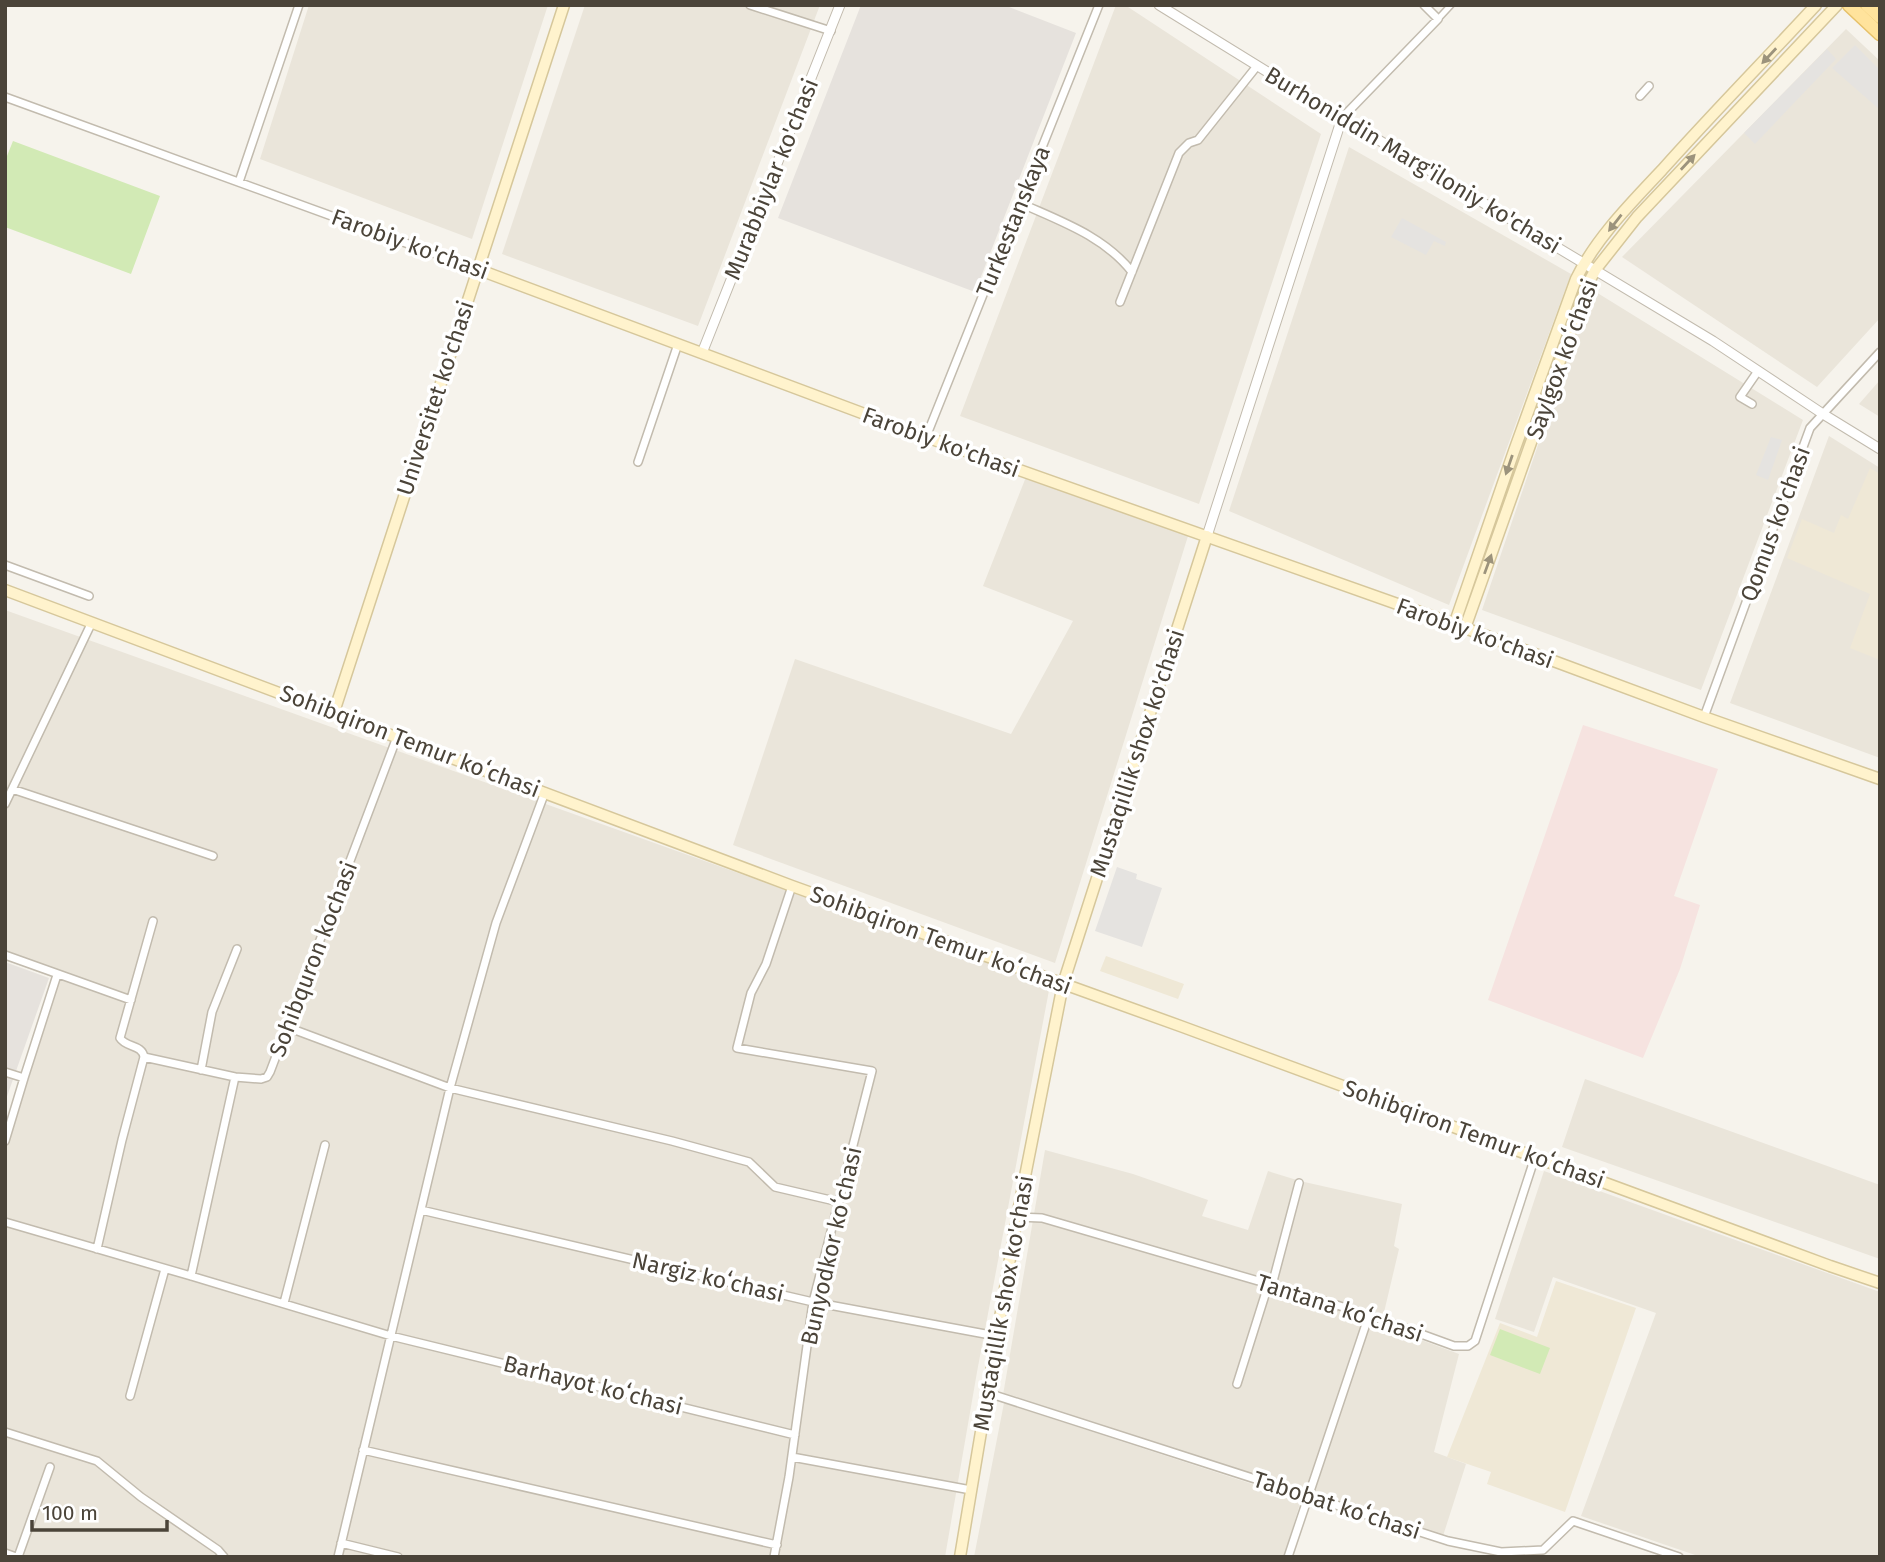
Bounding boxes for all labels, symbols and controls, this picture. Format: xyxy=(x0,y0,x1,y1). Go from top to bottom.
one-way arrow xyxy=(1760,47,1777,64)
street label: Burhoniddin Marg'iloniy ko'chasi xyxy=(1260,60,1566,260)
street label: Murabbiylar ko'chasi xyxy=(718,74,824,284)
street label: Turkestanskaya xyxy=(970,142,1056,300)
one-way arrow xyxy=(1680,154,1696,171)
street label: Farobiy ko'chasi xyxy=(328,203,492,285)
one-way arrow xyxy=(1608,214,1622,232)
street label: Saylgox koʻchasi xyxy=(1520,275,1604,443)
street label: Universitet ko'chasi xyxy=(390,297,480,499)
street label: Farobiy ko'chasi xyxy=(859,401,1023,483)
street label: Qomus ko'chasi xyxy=(1734,443,1816,605)
one-way arrow xyxy=(1503,454,1514,475)
one-way arrow xyxy=(1483,554,1494,575)
street label: Farobiy ko'chasi xyxy=(1393,592,1557,674)
street label: Mustaqillik shox ko'chasi xyxy=(1084,626,1190,880)
street label: Sohibqiron Temur koʻchasi xyxy=(276,678,544,804)
street label: Sohibquron kochasi xyxy=(263,857,363,1061)
street label: Sohibqiron Temur koʻchasi xyxy=(807,880,1075,1000)
street label: Sohibqiron Temur koʻchasi xyxy=(1340,1074,1608,1194)
street label: Bunyodkor koʻchasi xyxy=(795,1144,867,1348)
street label: Mustaqillik shox ko'chasi xyxy=(967,1173,1039,1433)
street label: Nargiz koʻchasi xyxy=(629,1246,787,1308)
street label: Tantana koʻchasi xyxy=(1253,1268,1427,1348)
street label: Barhayot koʻchasi xyxy=(500,1349,686,1421)
street label: Tabobat koʻchasi xyxy=(1250,1465,1424,1545)
scale bar xyxy=(32,1488,166,1532)
text: 100 m xyxy=(42,1500,98,1526)

